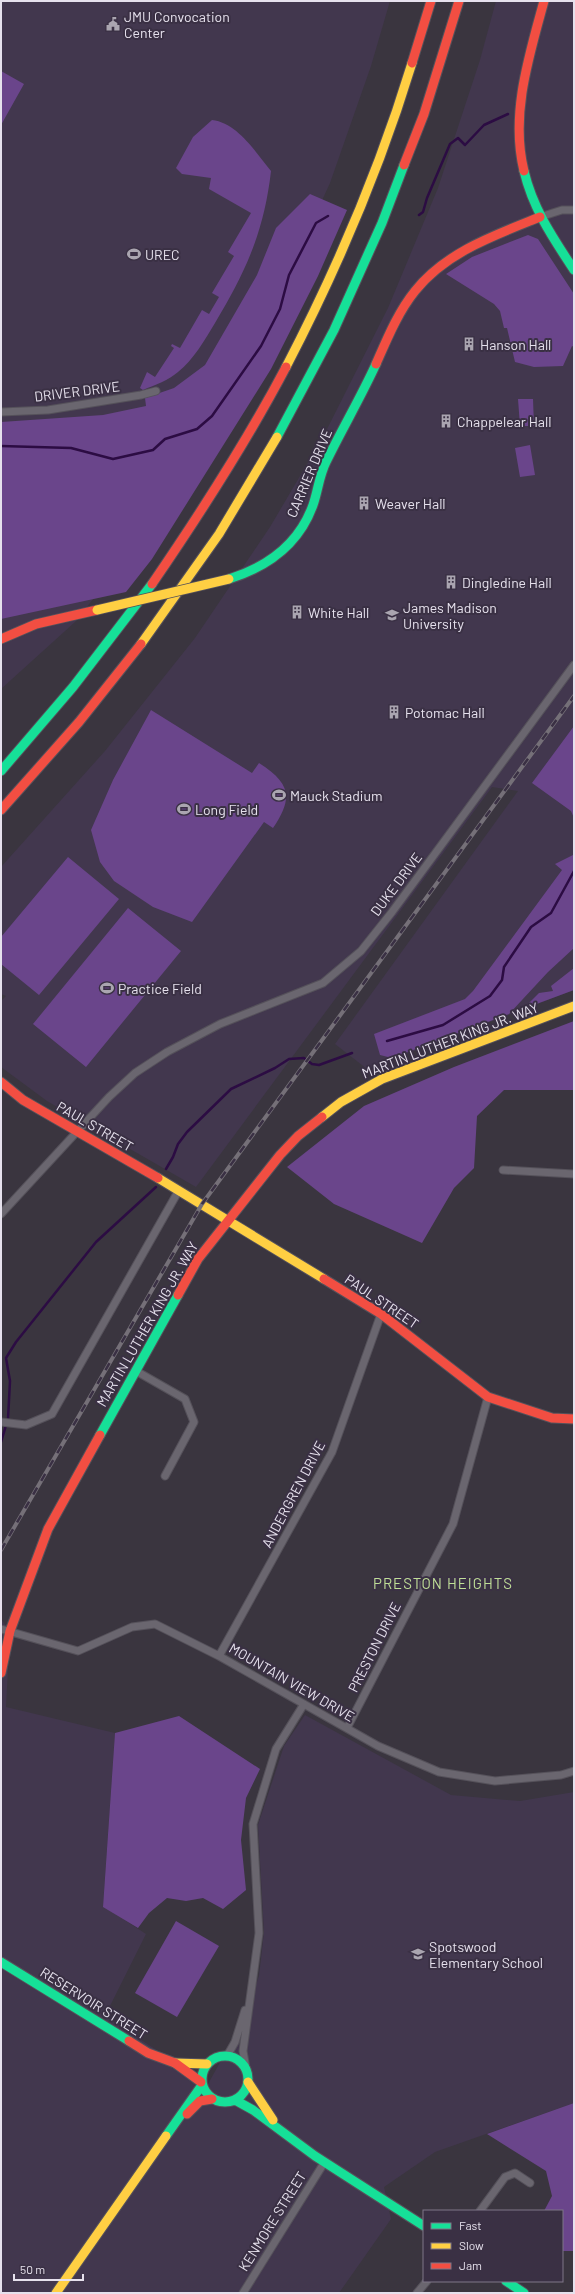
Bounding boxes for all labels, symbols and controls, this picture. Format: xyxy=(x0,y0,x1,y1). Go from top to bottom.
place label: JMU Convocation Center xyxy=(124,8,230,41)
public building icon: JMU Convocation Center xyxy=(105,16,121,32)
sports icon: UREC xyxy=(126,246,142,262)
place label: UREC xyxy=(145,246,180,263)
building icon: Hanson Hall xyxy=(461,336,477,352)
place label: Hanson Hall xyxy=(480,336,551,353)
street label: DRIVER DRIVE xyxy=(33,377,121,405)
building icon: Chappelear Hall xyxy=(438,413,454,429)
place label: Chappelear Hall xyxy=(457,413,551,430)
street label: CARRIER DRIVE xyxy=(283,426,335,520)
building icon: Weaver Hall xyxy=(356,495,372,511)
place label: Weaver Hall xyxy=(375,495,446,512)
building icon: Dingledine Hall xyxy=(443,574,459,590)
place label: Dingledine Hall xyxy=(462,574,552,591)
place label: James Madison University xyxy=(403,599,497,632)
building icon: White Hall xyxy=(289,604,305,620)
place label: White Hall xyxy=(308,604,369,621)
school or university icon: James Madison University xyxy=(384,607,400,623)
building icon: Potomac Hall xyxy=(386,704,402,720)
place label: Potomac Hall xyxy=(405,704,485,721)
sports icon: Mauck Stadium xyxy=(271,787,287,803)
place label: Mauck Stadium xyxy=(290,787,382,804)
sports icon: Long Field xyxy=(176,801,192,817)
place label: Long Field xyxy=(195,801,258,818)
street label: DUKE DRIVE xyxy=(367,849,425,919)
sports icon: Practice Field xyxy=(99,980,115,996)
place label: Practice Field xyxy=(118,980,202,997)
street label: MARTIN LUTHER KING JR. WAY xyxy=(359,998,541,1082)
street label: PAUL STREET xyxy=(54,1097,136,1155)
street label: MARTIN LUTHER KING JR. WAY xyxy=(93,1238,201,1410)
street label: PAUL STREET xyxy=(342,1270,422,1332)
street label: ANDERGREN DRIVE xyxy=(258,1438,328,1550)
district label: PRESTON HEIGHTS xyxy=(373,1574,513,1592)
street label: PRESTON DRIVE xyxy=(344,1599,404,1695)
street label: MOUNTAIN VIEW DRIVE xyxy=(226,1639,358,1725)
place label: Spotswood Elementary School xyxy=(429,1938,543,1971)
school or university icon: Spotswood Elementary School xyxy=(410,1946,426,1962)
street label: RESERVOIR STREET xyxy=(37,1963,151,2043)
street label: KENMORE STREET xyxy=(234,2168,310,2274)
legend xyxy=(423,2210,563,2282)
text: Fast xyxy=(459,2218,482,2232)
text: Slow xyxy=(459,2238,484,2252)
scale bar xyxy=(14,2256,83,2282)
text: Jam xyxy=(459,2258,482,2272)
text: 50 m xyxy=(20,2262,45,2276)

